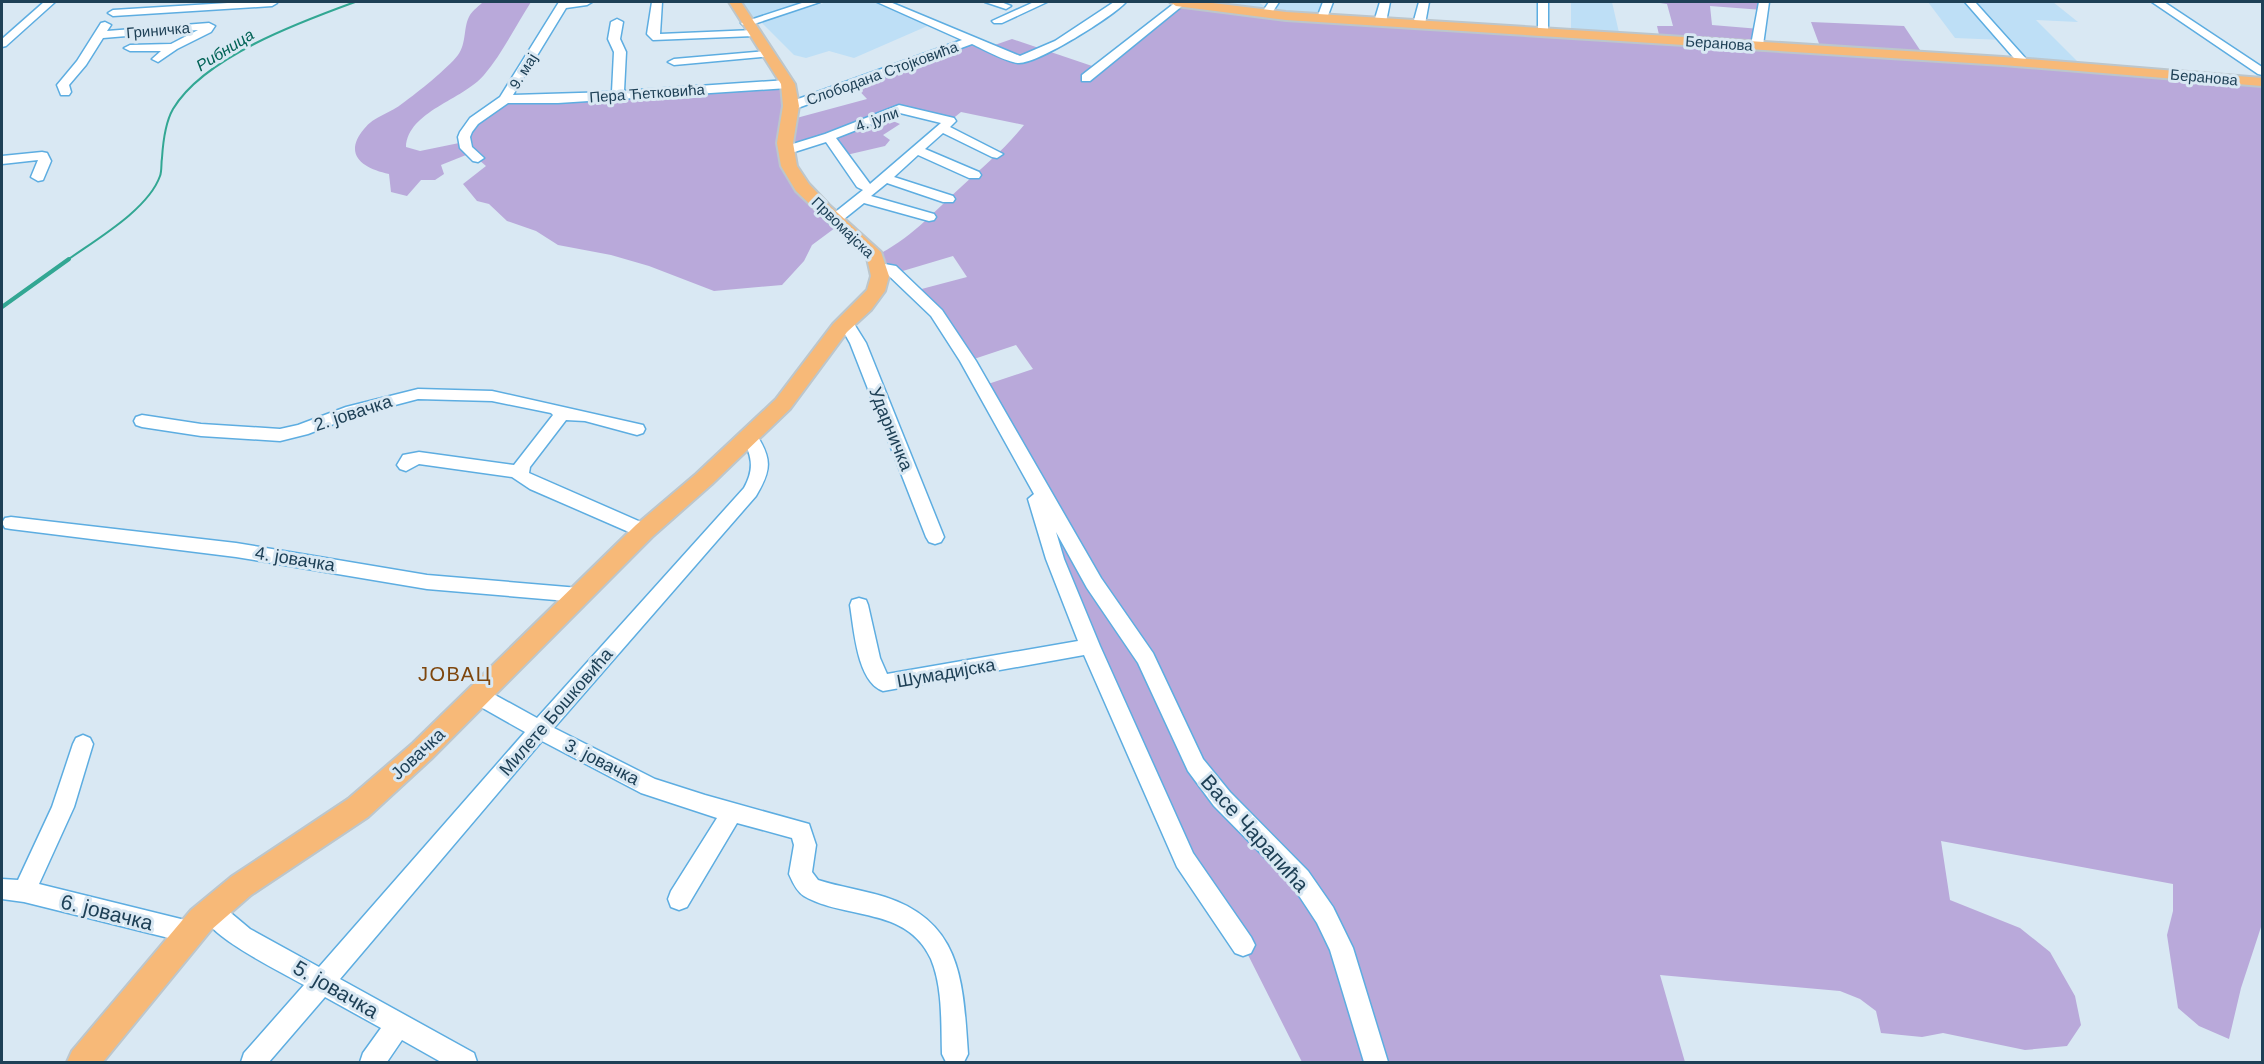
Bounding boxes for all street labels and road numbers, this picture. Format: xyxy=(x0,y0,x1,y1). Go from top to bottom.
street label: Гриничка xyxy=(126,19,191,41)
street label: Беранова xyxy=(1685,32,1754,54)
street label: Слободана Стојковића xyxy=(804,37,961,108)
street label: 9. мај xyxy=(506,50,540,92)
street label: Беранова xyxy=(2170,66,2239,88)
street label: Пера Ћетковића xyxy=(589,80,706,106)
street label: 4. јули xyxy=(853,103,901,135)
street label: Првомајска xyxy=(808,193,878,261)
street label: Ударничка xyxy=(865,384,917,475)
street label: 2. јовачка xyxy=(312,391,395,435)
street label: 4. јовачка xyxy=(254,543,337,575)
street label: Милете Бошковића xyxy=(495,644,617,780)
street label: Шумадијска xyxy=(895,654,998,691)
street label: Јовачка xyxy=(387,724,450,784)
street label: 3. јовачка xyxy=(562,735,643,790)
street label: Васе Чарапића xyxy=(1197,770,1314,896)
street label: 6. јовачка xyxy=(59,889,156,935)
street label: 5. јовачка xyxy=(289,956,383,1023)

